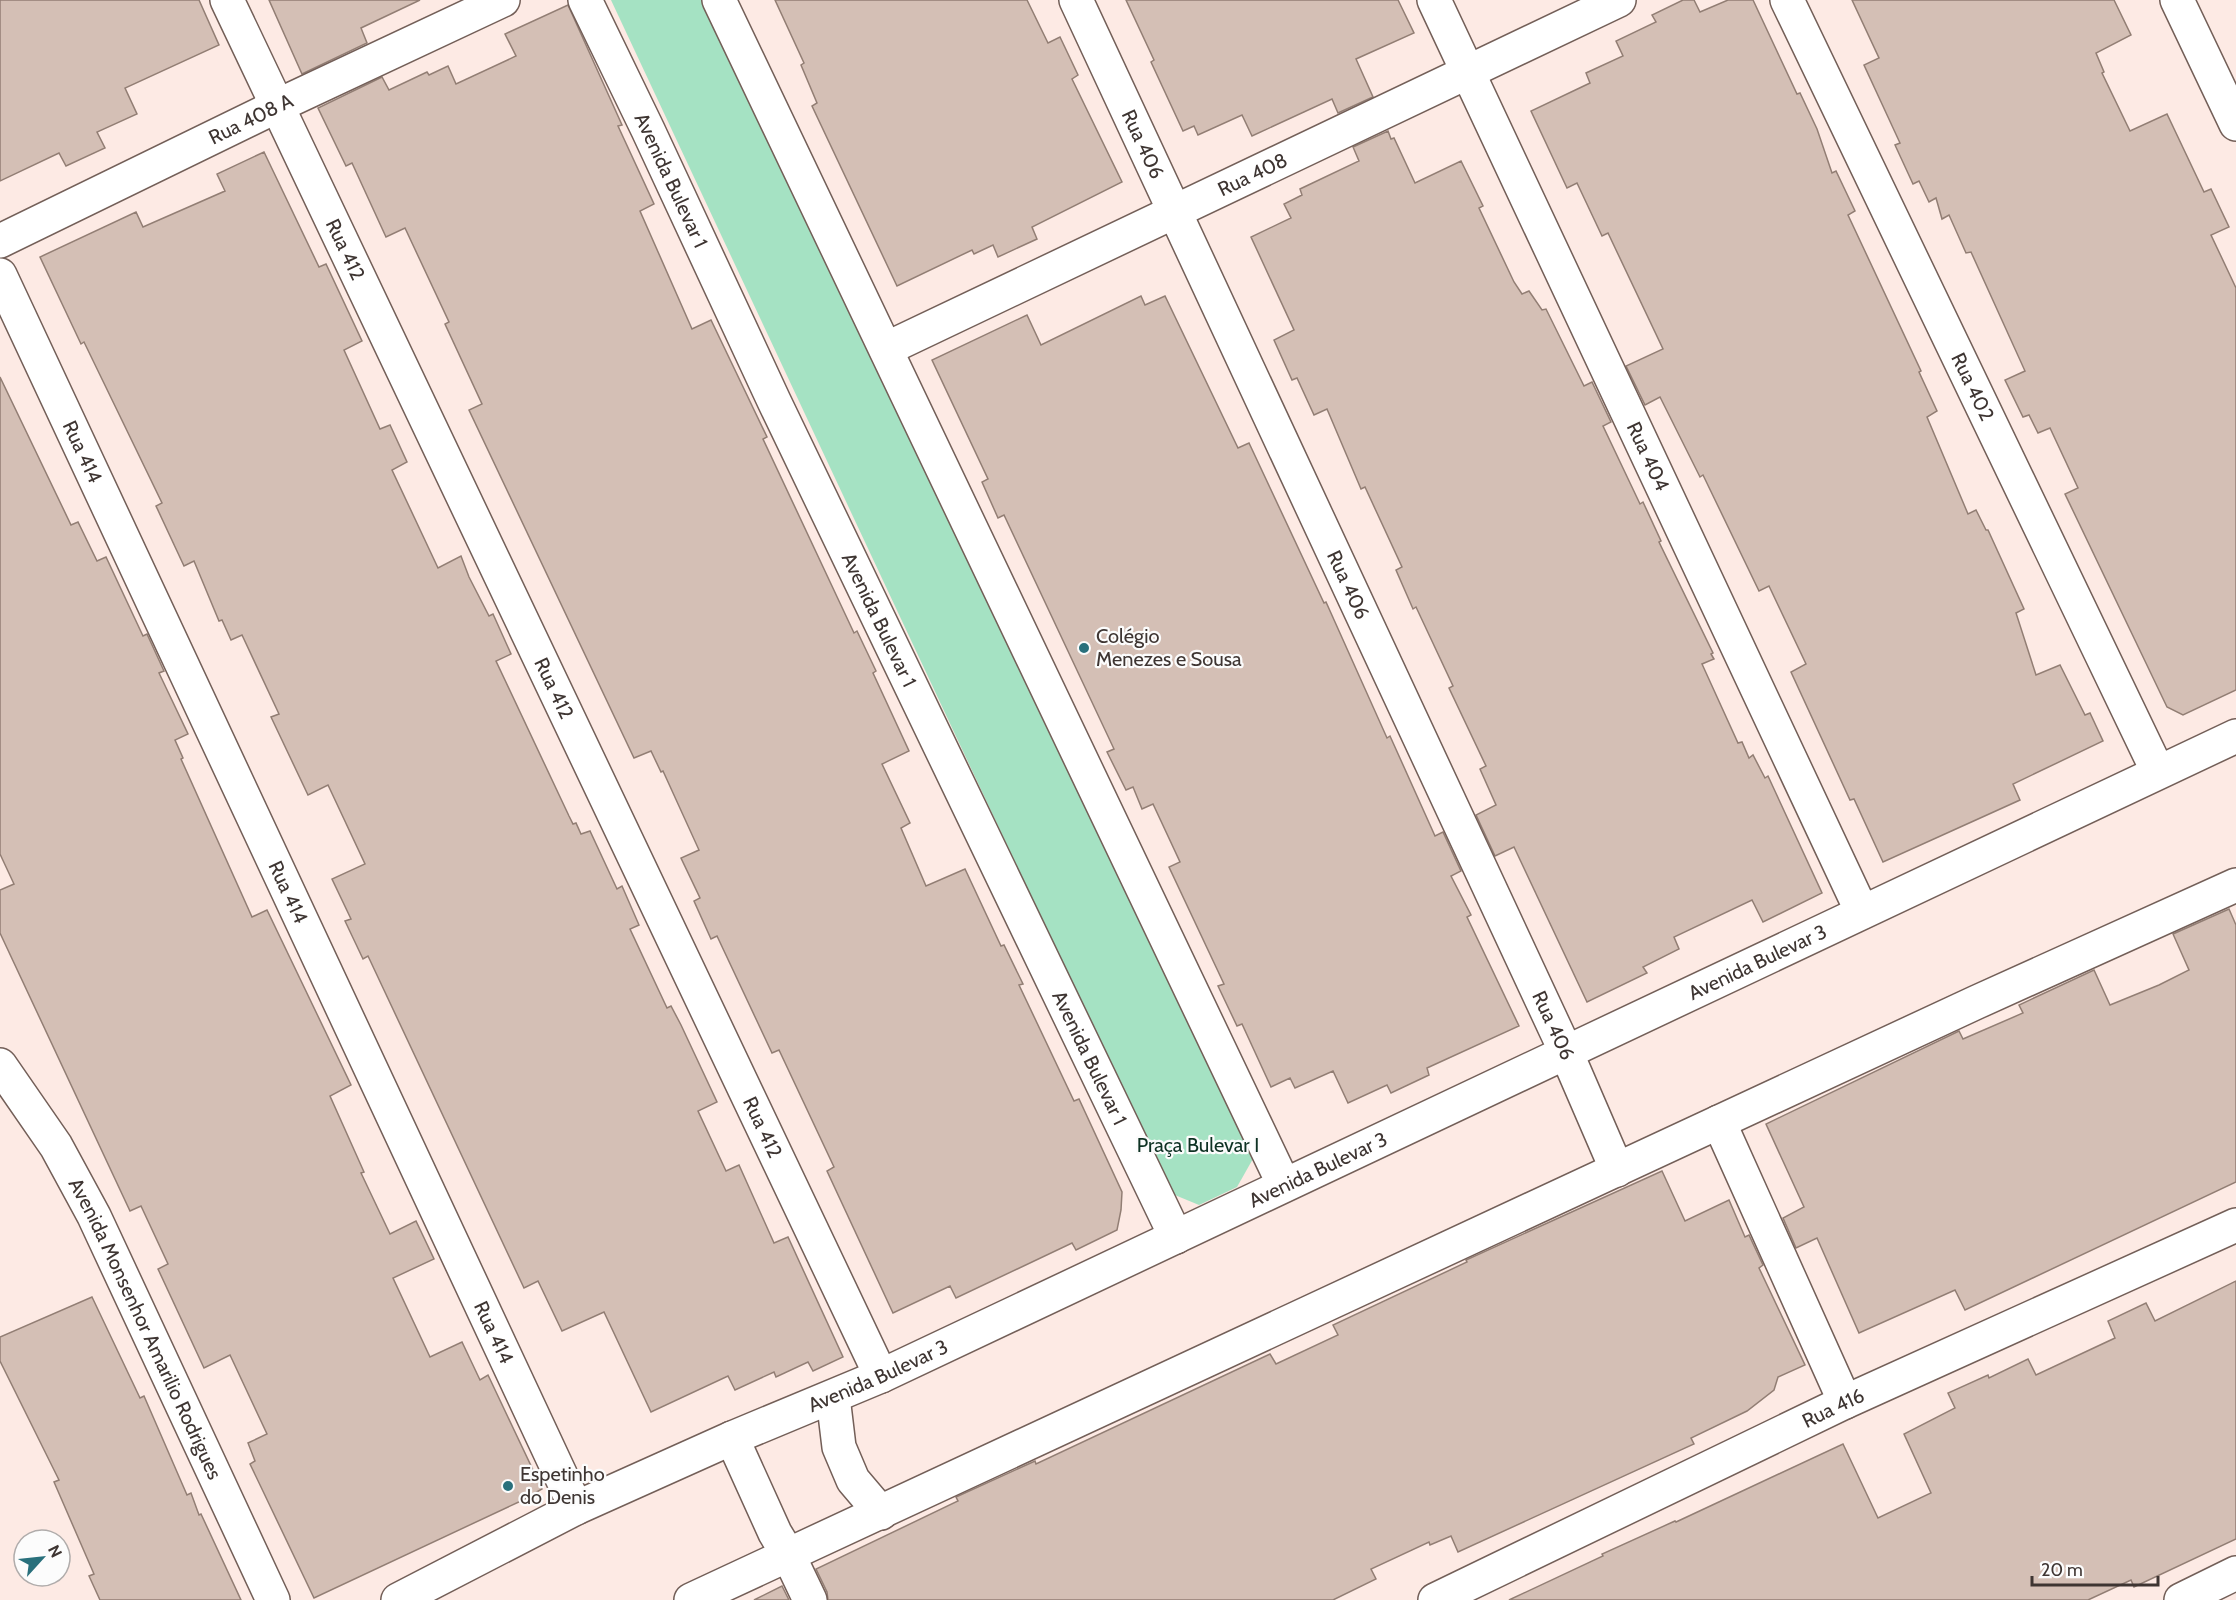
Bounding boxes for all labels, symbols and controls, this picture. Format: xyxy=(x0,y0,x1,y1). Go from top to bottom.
street label: Rua 408 A xyxy=(205,88,297,149)
street label: Rua 406 xyxy=(1117,106,1169,182)
street label: Avenida Bulevar 1 xyxy=(630,109,713,252)
street label: Rua 408 xyxy=(1214,148,1291,201)
street label: Rua 412 xyxy=(321,215,370,284)
street label: Rua 402 xyxy=(1946,349,1999,425)
street label: Rua 414 xyxy=(58,417,108,487)
street label: Rua 404 xyxy=(1622,418,1675,495)
street label: Rua 406 xyxy=(1322,546,1375,623)
street label: Avenida Bulevar 1 xyxy=(837,549,922,691)
place label: Colégio Menezes e Sousa xyxy=(1096,624,1242,671)
marker: Colégio Menezes e Sousa xyxy=(1077,641,1091,655)
street label: Rua 412 xyxy=(529,654,579,723)
street label: Rua 414 xyxy=(263,857,313,927)
street label: Avenida Bulevar 3 xyxy=(1684,919,1831,1005)
street label: Avenida Bulevar 1 xyxy=(1047,987,1132,1129)
street label: Rua 406 xyxy=(1527,987,1580,1063)
street label: Rua 412 xyxy=(738,1093,788,1162)
street label: Avenida Bulevar 3 xyxy=(1245,1127,1391,1213)
park label: Praça Bulevar I xyxy=(1137,1133,1259,1157)
street label: Avenida Monsenhor Amarilio Rodrigues xyxy=(64,1174,227,1483)
street label: Rua 414 xyxy=(469,1297,519,1368)
street label: Avenida Bulevar 3 xyxy=(804,1334,952,1417)
street label: Rua 416 xyxy=(1798,1383,1868,1433)
place label: Espetinho do Denis xyxy=(520,1462,605,1509)
marker: Espetinho do Denis xyxy=(501,1479,515,1493)
north arrow xyxy=(12,1528,72,1588)
text: N xyxy=(44,1542,66,1561)
scale bar xyxy=(2032,1549,2158,1587)
text: 20 m xyxy=(2041,1559,2083,1581)

